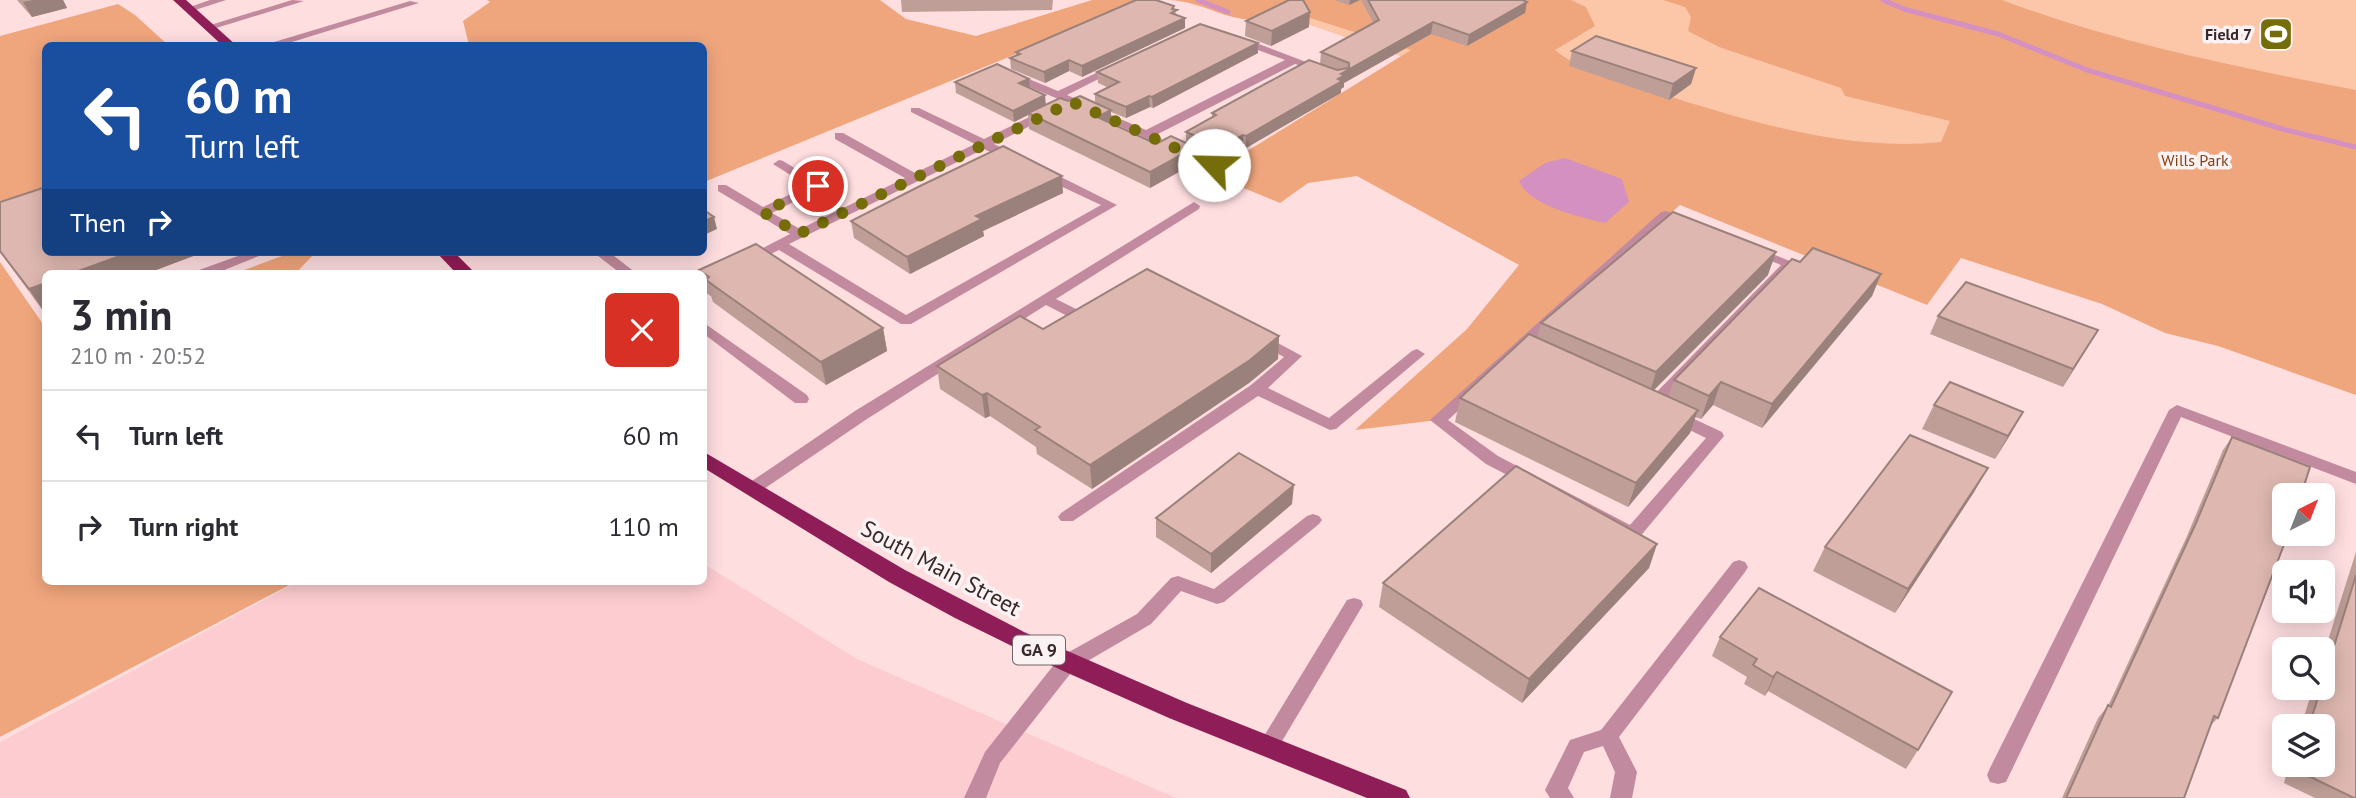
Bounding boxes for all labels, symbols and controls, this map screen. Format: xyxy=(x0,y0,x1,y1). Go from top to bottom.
sports icon: Field 7 xyxy=(2257,15,2295,53)
place label: Field 7 xyxy=(2205,24,2252,44)
text: 60 m xyxy=(185,63,292,127)
icon: left xyxy=(70,70,161,161)
text: Turn left xyxy=(185,125,300,167)
position arrow xyxy=(1177,128,1251,202)
park label: Wills Park xyxy=(2161,150,2229,170)
pin xyxy=(788,156,848,216)
icon: arrive xyxy=(799,167,837,205)
icon: right xyxy=(140,203,178,241)
text: Then xyxy=(70,206,126,239)
text: 3 min xyxy=(70,287,172,342)
button: close xyxy=(605,293,679,367)
text: 210 m · 20:52 xyxy=(70,341,206,370)
icon: left xyxy=(70,417,108,455)
text: Turn left xyxy=(129,419,223,452)
text: 60 m xyxy=(623,419,679,452)
north arrow xyxy=(2272,483,2334,546)
map controls xyxy=(2272,483,2335,777)
icon: right xyxy=(70,508,108,546)
text: Turn right xyxy=(129,510,238,543)
text: 110 m xyxy=(608,510,679,543)
street label: South Main Street xyxy=(856,513,1026,622)
button: sound xyxy=(2272,560,2335,623)
road number: GA 9 xyxy=(1013,636,1065,664)
button: search xyxy=(2272,637,2335,700)
button: layers xyxy=(2272,714,2335,777)

